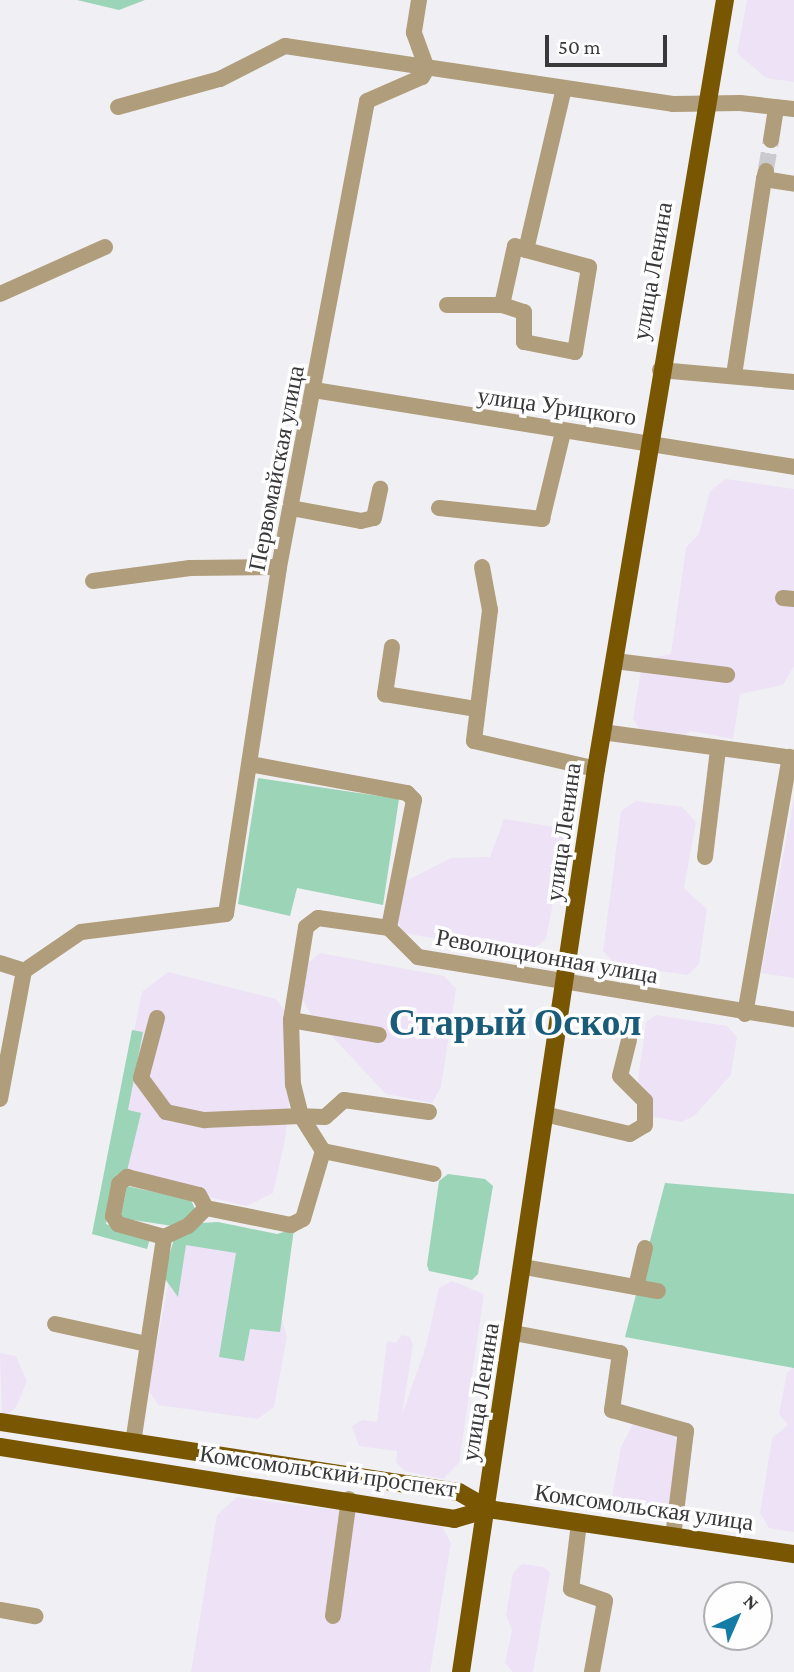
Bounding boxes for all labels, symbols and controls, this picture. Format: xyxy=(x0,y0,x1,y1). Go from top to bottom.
scale bar xyxy=(549,21,672,65)
text: 50 m xyxy=(558,35,601,59)
street label: улица Ленина xyxy=(626,200,678,342)
street label: Первомайская улица xyxy=(242,363,310,573)
street label: улица Урицкого xyxy=(476,381,638,431)
street label: улица Ленина xyxy=(539,761,587,903)
street label: Революционная улица xyxy=(434,922,660,990)
district label: Старый Оскол xyxy=(389,1000,641,1046)
street label: улица Ленина xyxy=(455,1321,505,1463)
street label: Комсомольский проспект xyxy=(198,1439,458,1503)
street label: Комсомольская улица xyxy=(533,1477,755,1537)
north arrow xyxy=(703,1581,773,1651)
text: N xyxy=(740,1590,763,1614)

